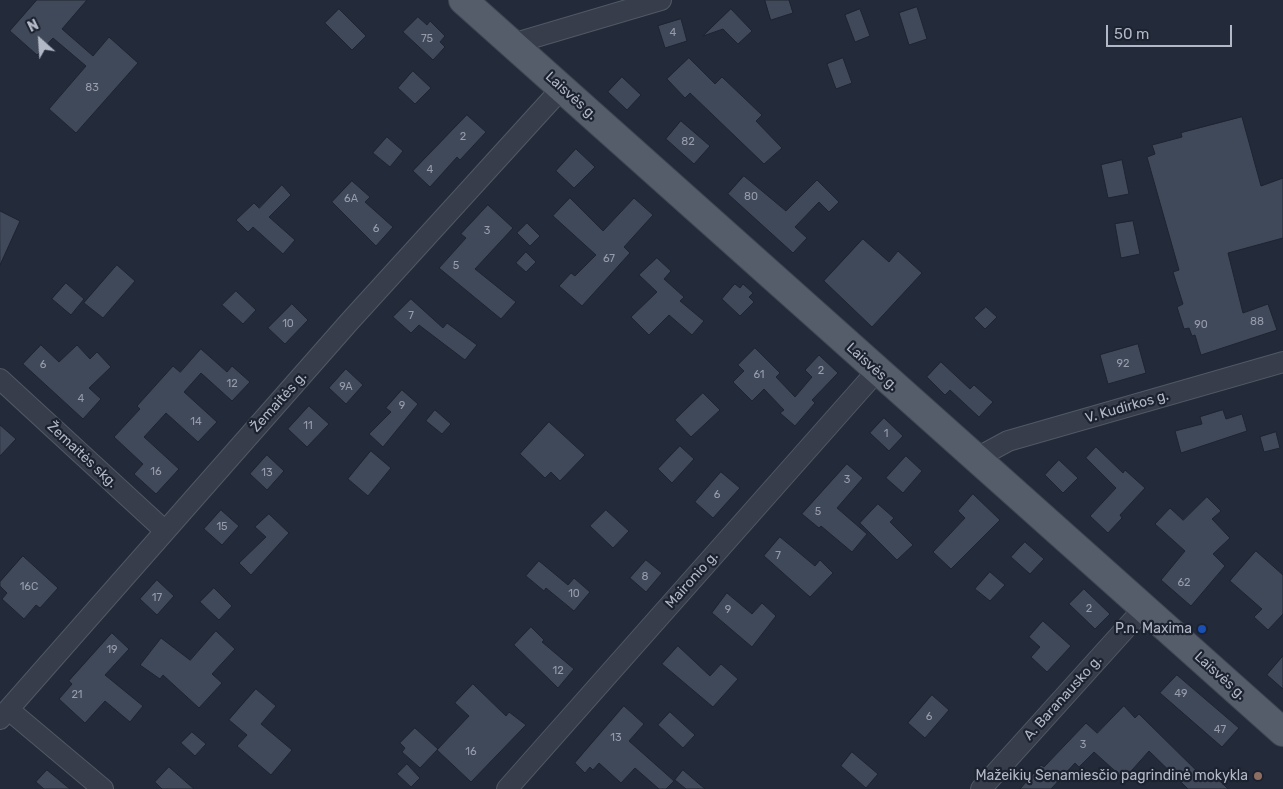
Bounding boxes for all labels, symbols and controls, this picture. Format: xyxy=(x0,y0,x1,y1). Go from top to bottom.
north arrow xyxy=(15,15,65,65)
scale bar xyxy=(1108,15,1234,47)
text: N xyxy=(25,16,41,36)
text: 50 m xyxy=(1114,25,1149,43)
house number: 4 xyxy=(670,26,676,40)
house number: 75 xyxy=(421,32,433,46)
street label: Laisvės g. xyxy=(542,68,600,124)
house number: 83 xyxy=(85,81,99,95)
house number: 2 xyxy=(460,130,466,144)
house number: 82 xyxy=(681,135,695,149)
house number: 4 xyxy=(427,163,433,177)
house number: 80 xyxy=(744,190,758,204)
house number: 6A xyxy=(344,192,358,206)
house number: 6 xyxy=(373,222,379,236)
house number: 3 xyxy=(484,224,490,238)
house number: 67 xyxy=(603,252,615,266)
house number: 5 xyxy=(453,259,459,273)
house number: 7 xyxy=(408,309,414,323)
house number: 88 xyxy=(1250,315,1264,329)
house number: 10 xyxy=(282,317,294,331)
house number: 90 xyxy=(1194,318,1208,332)
street label: Laisvės g. xyxy=(843,339,901,395)
house number: 92 xyxy=(1117,357,1129,371)
house number: 6 xyxy=(40,358,46,372)
house number: 2 xyxy=(818,364,824,378)
street label: Žemaitės g. xyxy=(248,368,310,436)
house number: 61 xyxy=(753,368,765,382)
house number: 12 xyxy=(226,377,238,391)
house number: 9A xyxy=(339,380,353,394)
street label: V. Kudirkos g. xyxy=(1083,387,1171,427)
house number: 4 xyxy=(78,392,84,406)
house number: 9 xyxy=(399,399,405,413)
house number: 14 xyxy=(190,415,202,429)
street label: Žemaitės skg. xyxy=(44,418,120,492)
house number: 11 xyxy=(303,419,313,433)
house number: 1 xyxy=(884,427,888,441)
house number: 16 xyxy=(150,465,162,479)
house number: 13 xyxy=(261,466,273,480)
house number: 3 xyxy=(844,473,850,487)
house number: 6 xyxy=(714,488,720,502)
house number: 5 xyxy=(815,505,821,519)
house number: 15 xyxy=(216,520,228,534)
street label: Maironio g. xyxy=(662,548,722,612)
house number: 7 xyxy=(775,549,781,563)
house number: 8 xyxy=(642,570,648,584)
house number: 62 xyxy=(1177,576,1191,590)
house number: 16C xyxy=(20,580,38,594)
house number: 10 xyxy=(568,587,580,601)
house number: 17 xyxy=(152,591,162,605)
house number: 2 xyxy=(1086,602,1092,616)
house number: 9 xyxy=(725,603,731,617)
place label: P.n. Maxima xyxy=(1115,621,1192,637)
marker: P.n. Maxima xyxy=(1196,623,1208,635)
house number: 19 xyxy=(106,643,118,657)
street label: Laisvės g. xyxy=(1191,648,1249,704)
street label: A. Baranausko g. xyxy=(1021,652,1105,744)
house number: 12 xyxy=(552,664,564,678)
house number: 49 xyxy=(1174,687,1188,701)
house number: 21 xyxy=(71,688,83,702)
house number: 6 xyxy=(926,710,932,724)
house number: 47 xyxy=(1214,723,1226,737)
house number: 13 xyxy=(610,731,622,745)
house number: 3 xyxy=(1080,738,1086,752)
house number: 16 xyxy=(465,745,477,759)
place label: Mažeikių Senamiesčio pagrindinė mokykla xyxy=(975,768,1248,784)
marker: Mažeikių Senamiesčio pagrindinė mokykla xyxy=(1252,770,1264,782)

